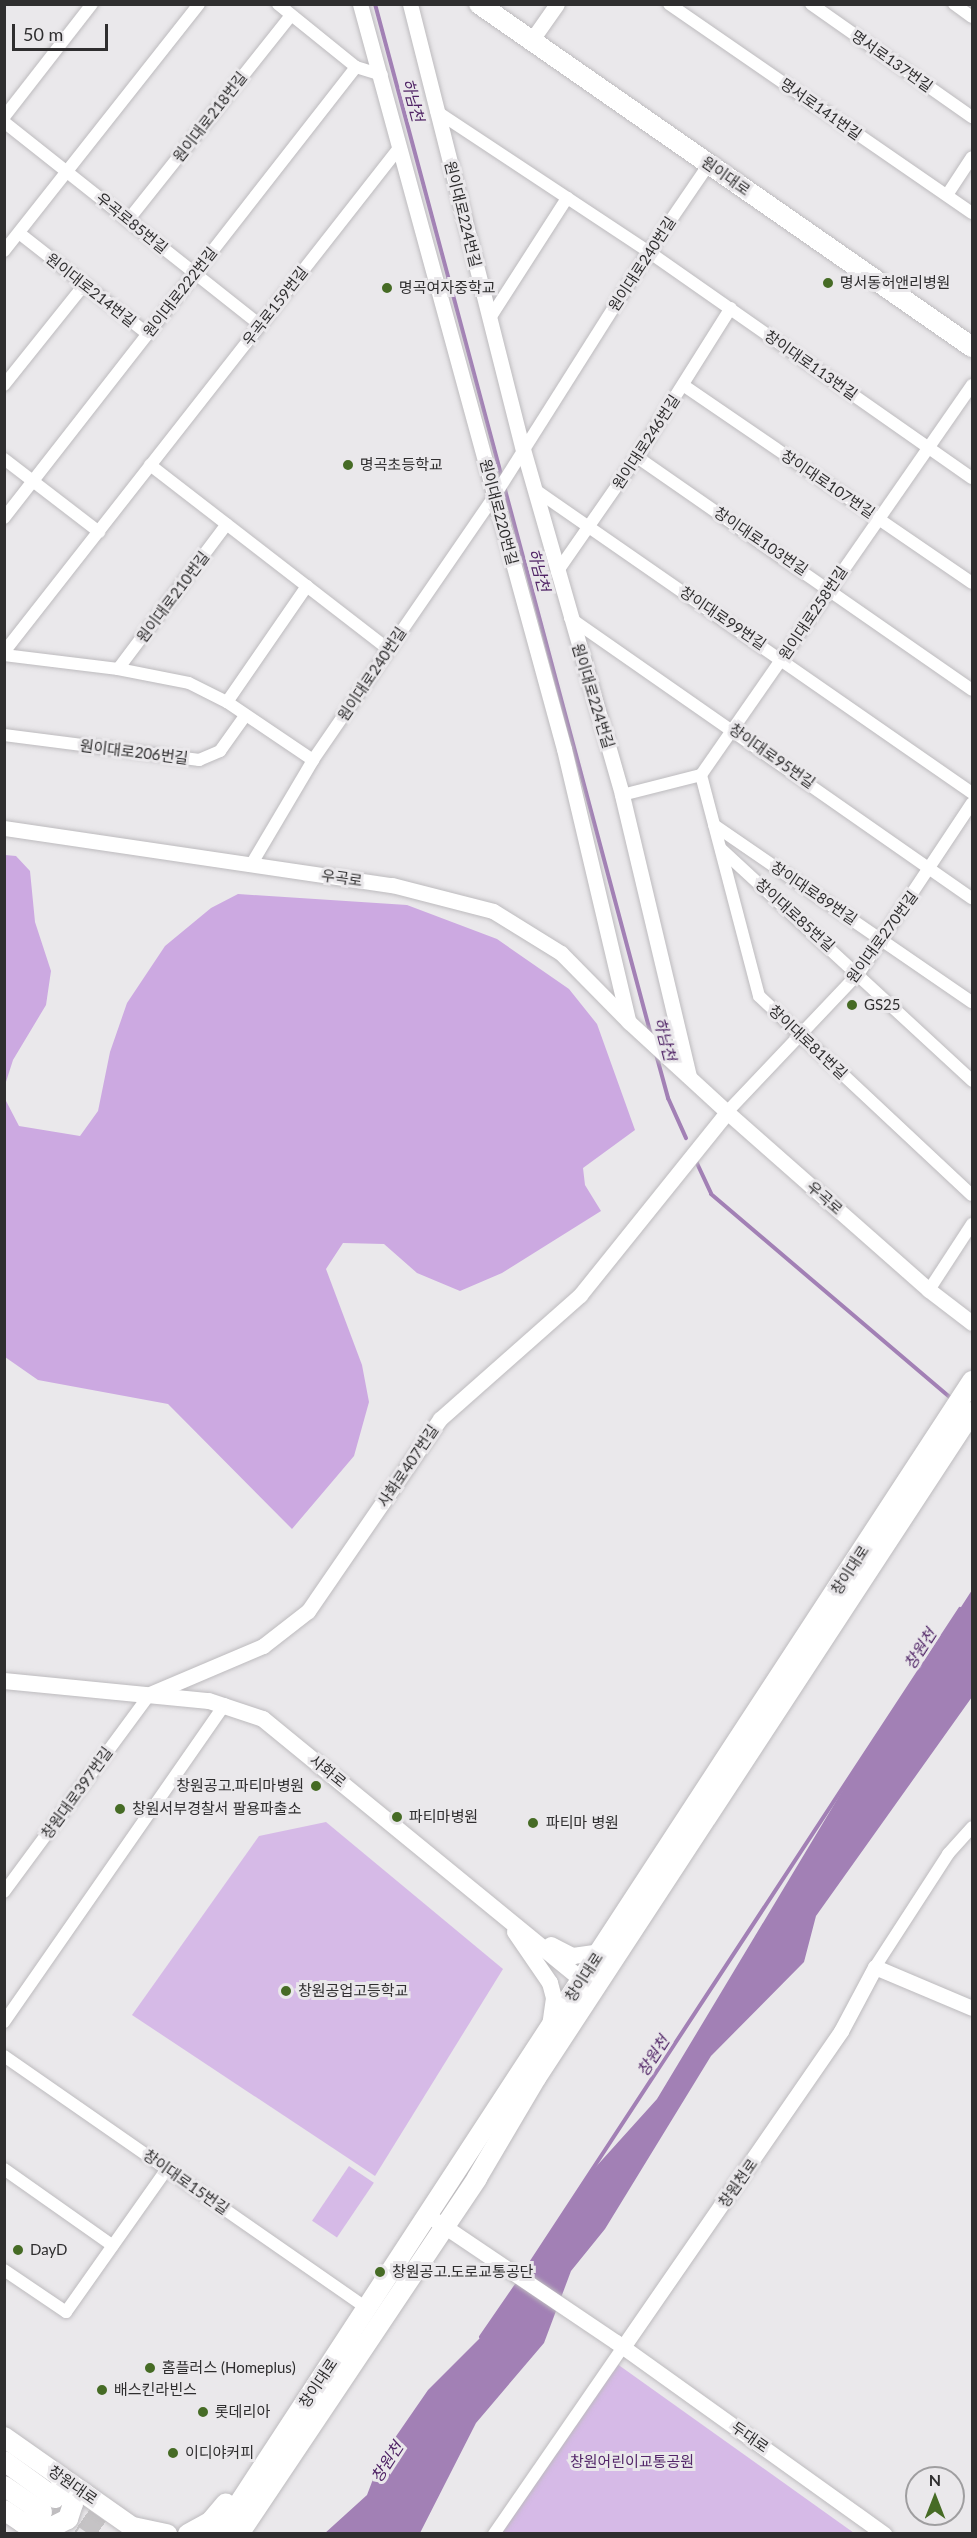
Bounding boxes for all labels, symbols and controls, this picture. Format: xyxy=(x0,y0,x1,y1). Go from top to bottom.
scale bar xyxy=(15,12,111,50)
text: 50 m xyxy=(23,23,63,45)
street label: 명서로137번길 xyxy=(848,26,936,96)
street label: 원이대로218번길 xyxy=(169,69,251,165)
street label: 명서로141번길 xyxy=(777,74,865,144)
water label: 하남천 xyxy=(398,76,428,124)
street label: 원이대로 xyxy=(698,153,754,199)
street label: 원이대로224번길 xyxy=(441,159,485,269)
street label: 우곡로85번길 xyxy=(93,189,171,257)
street label: 원이대로240번길 xyxy=(605,213,679,315)
street label: 원이대로222번길 xyxy=(139,244,221,340)
street label: 원이대로214번길 xyxy=(43,249,139,331)
street label: 우곡로159번길 xyxy=(239,263,311,349)
place label: 명서동허앤리병원 xyxy=(840,274,950,292)
marker: 명서동허앤리병원 xyxy=(821,276,835,290)
place label: 명곡여자중학교 xyxy=(399,279,496,297)
marker: 명곡여자중학교 xyxy=(380,281,394,295)
street label: 창이대로113번길 xyxy=(761,326,861,404)
street label: 원이대로246번길 xyxy=(609,391,683,493)
street label: 창이대로107번길 xyxy=(778,446,878,522)
place label: 명곡초등학교 xyxy=(360,456,443,474)
street label: 원이대로220번길 xyxy=(476,457,522,567)
marker: 명곡초등학교 xyxy=(341,458,355,472)
street label: 창이대로103번길 xyxy=(711,503,811,579)
water label: 하남천 xyxy=(524,546,554,594)
street label: 원이대로210번길 xyxy=(133,548,213,646)
street label: 원이대로258번길 xyxy=(775,563,851,663)
street label: 창이대로99번길 xyxy=(676,583,770,653)
street label: 원이대로240번길 xyxy=(334,624,410,724)
street label: 원이대로224번길 xyxy=(568,641,618,751)
street label: 창이대로95번길 xyxy=(726,720,818,792)
street label: 원이대로206번길 xyxy=(79,736,189,768)
street label: 창이대로89번길 xyxy=(767,858,861,928)
street label: 우곡로 xyxy=(320,866,364,890)
street label: 창이대로85번길 xyxy=(752,875,838,955)
street label: 원이대로270번길 xyxy=(843,888,921,986)
place label: GS25 xyxy=(864,996,900,1014)
marker: GS25 xyxy=(845,998,859,1012)
street label: 창이대로81번길 xyxy=(765,1001,851,1083)
water label: 하남천 xyxy=(650,1015,680,1063)
street label: 우곡로 xyxy=(803,1178,847,1218)
street label: 사화로407번길 xyxy=(374,1422,442,1510)
street label: 창이대로 xyxy=(827,1542,873,1598)
water label: 창원천 xyxy=(900,1625,940,1673)
street label: 창원대로397번길 xyxy=(38,1744,116,1842)
street label: 사화로 xyxy=(306,1751,350,1791)
place label: 창원공고.파티마병원 xyxy=(176,1777,304,1795)
marker: 창원공고.파티마병원 xyxy=(309,1779,323,1793)
place label: 창원서부경찰서 팔용파출소 xyxy=(132,1800,301,1818)
marker: 창원서부경찰서 팔용파출소 xyxy=(113,1802,127,1816)
place label: 파티마병원 xyxy=(409,1808,478,1826)
marker: 파티마병원 xyxy=(390,1810,404,1824)
marker: 파티마 병원 xyxy=(524,1814,542,1832)
place label: 파티마 병원 xyxy=(546,1814,619,1832)
street label: 창이대로 xyxy=(561,1949,607,2005)
place label: 창원공업고등학교 xyxy=(298,1982,408,2000)
marker: 창원공업고등학교 xyxy=(279,1984,293,1998)
water label: 창원천 xyxy=(633,2032,673,2080)
street label: 창이대로15번길 xyxy=(140,2146,232,2218)
street label: 창원천로 xyxy=(715,2155,761,2211)
place label: DayD xyxy=(30,2241,67,2259)
marker: DayD xyxy=(11,2243,25,2257)
place label: 창원공고.도로교통공단 xyxy=(392,2263,534,2281)
marker: 창원공고.도로교통공단 xyxy=(373,2265,387,2279)
street label: 창이대로 xyxy=(295,2355,341,2411)
place label: 홈플러스 (Homeplus) xyxy=(162,2359,296,2377)
marker: 홈플러스 (Homeplus) xyxy=(143,2361,157,2375)
place label: 배스킨라빈스 xyxy=(114,2381,197,2399)
marker: 배스킨라빈스 xyxy=(95,2383,109,2397)
place label: 롯데리아 xyxy=(215,2403,270,2421)
marker: 롯데리아 xyxy=(196,2405,210,2419)
street label: 두대로 xyxy=(728,2418,772,2456)
water label: 창원천 xyxy=(367,2438,407,2486)
place label: 이디야커피 xyxy=(185,2444,254,2462)
marker: 이디야커피 xyxy=(166,2446,180,2460)
park label: 창원어린이교통공원 xyxy=(570,2453,694,2471)
street label: 창원대로 xyxy=(45,2462,101,2508)
north arrow xyxy=(905,2466,965,2526)
text: N xyxy=(929,2470,941,2489)

